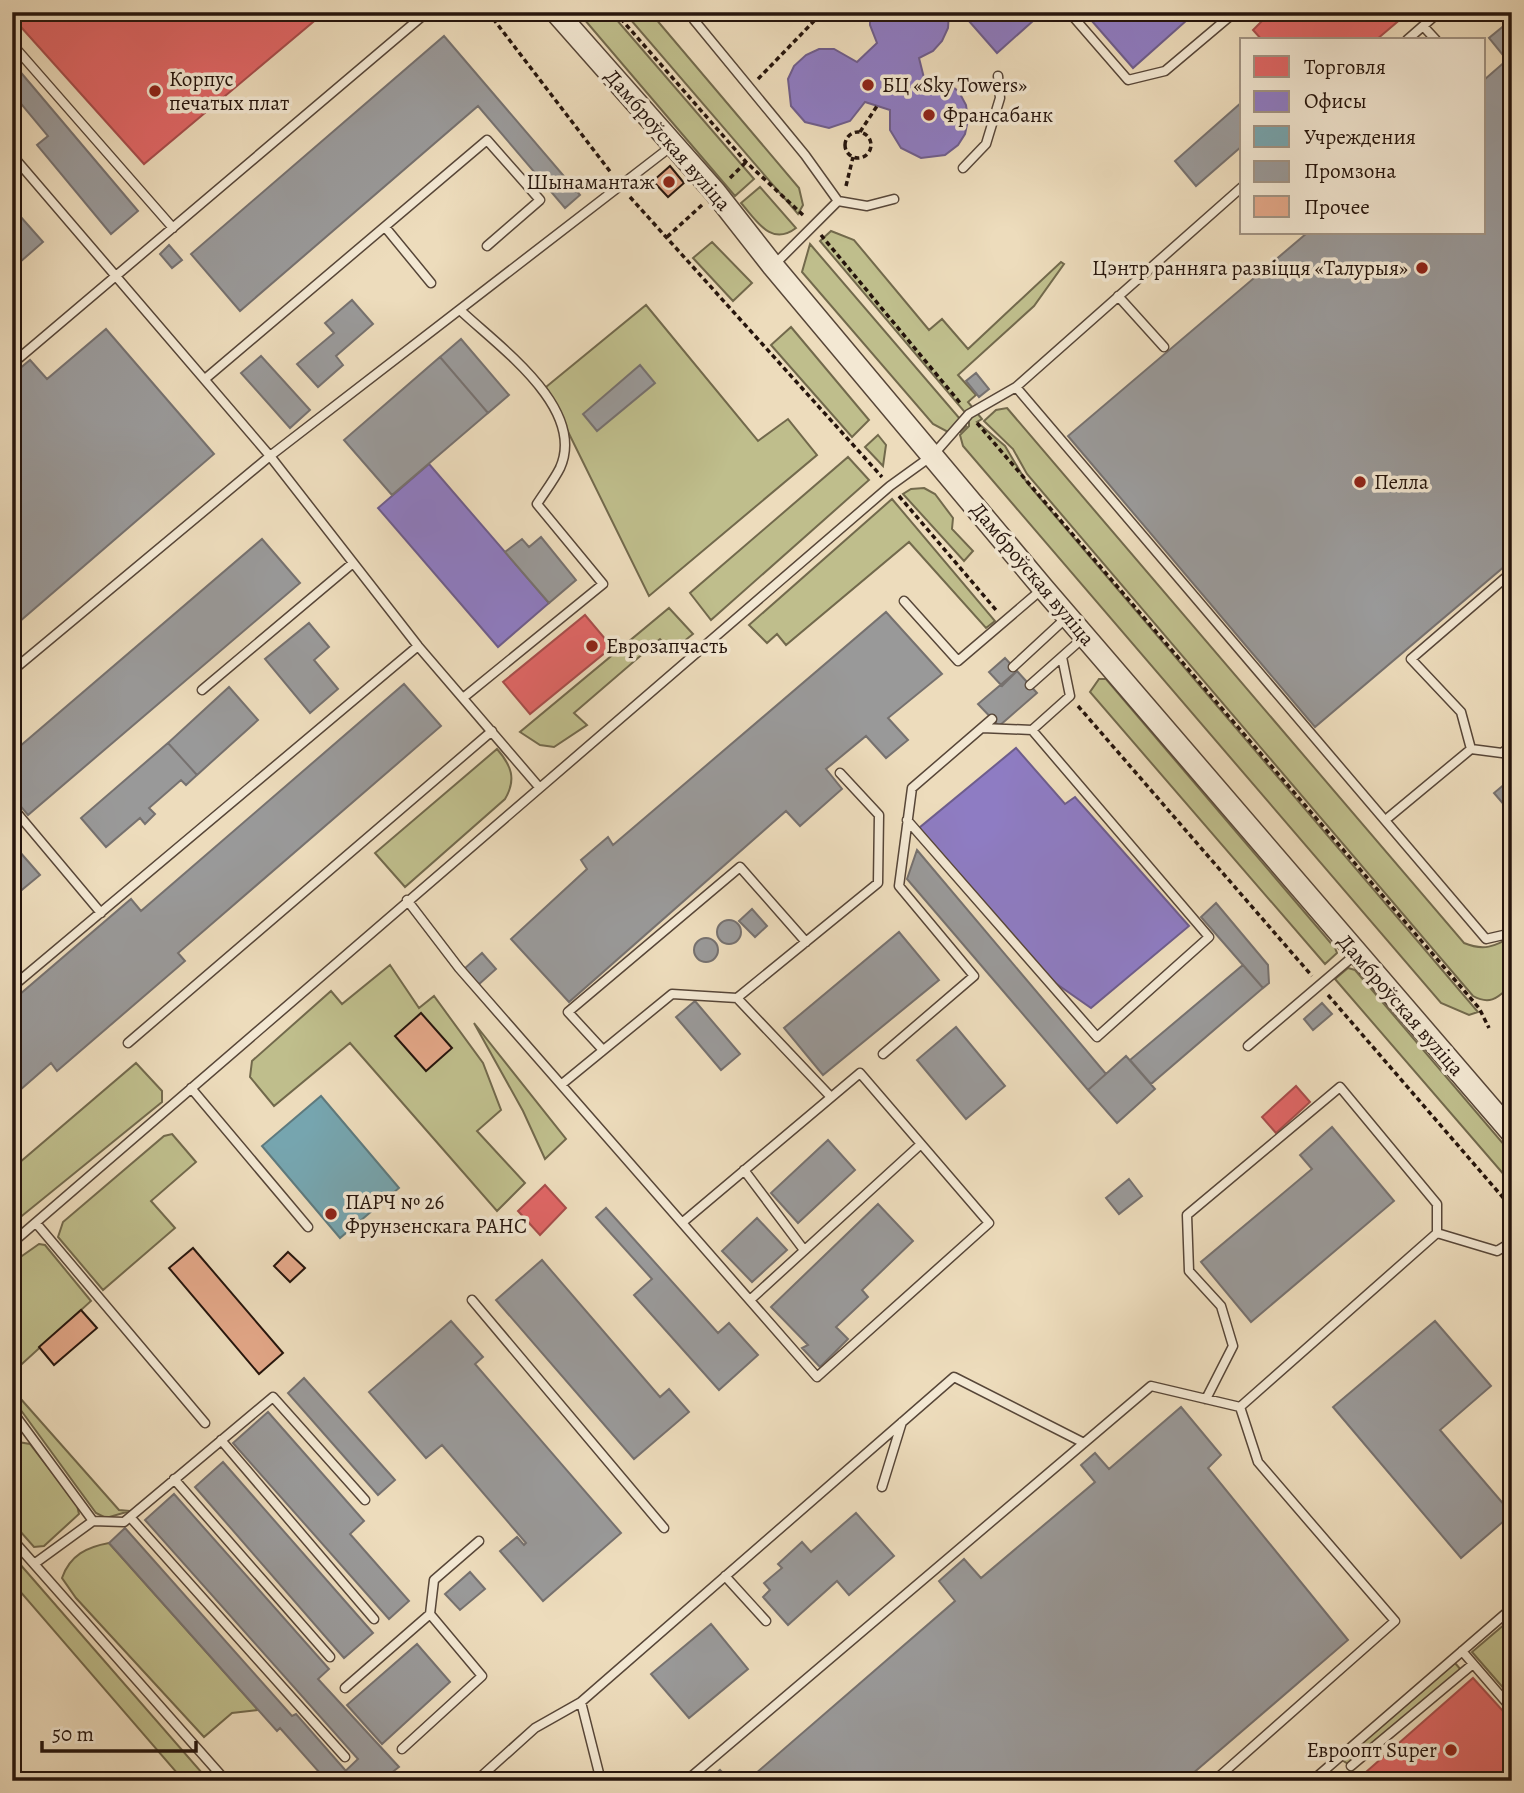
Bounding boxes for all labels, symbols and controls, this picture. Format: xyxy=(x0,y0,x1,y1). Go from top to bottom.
legend xyxy=(1240,38,1486,234)
text: Торговля xyxy=(1304,53,1386,81)
street label: Дамброўская вуліца xyxy=(599,63,738,217)
place label: Корпус печатых плат xyxy=(169,65,289,117)
place label: БЦ «Sky Towers» xyxy=(882,71,1027,99)
marker: БЦ «Sky Towers» xyxy=(860,77,876,93)
marker: Корпус печатых плат xyxy=(147,83,163,99)
text: Офисы xyxy=(1304,87,1367,115)
place label: Франсабанк xyxy=(943,101,1053,129)
marker: Франсабанк xyxy=(921,107,937,123)
text: Учреждения xyxy=(1304,123,1416,151)
text: Промзона xyxy=(1304,157,1397,185)
place label: Шынамантаж xyxy=(526,168,655,196)
marker: Шынамантаж xyxy=(661,174,677,190)
text: Прочее xyxy=(1304,193,1370,221)
place label: Цэнтр ранняга развіцця «Талурыя» xyxy=(1092,254,1408,282)
marker: Цэнтр ранняга развіцця «Талурыя» xyxy=(1414,260,1430,276)
place label: Пелла xyxy=(1374,468,1429,496)
marker: Пелла xyxy=(1352,474,1368,490)
street label: Дамброўская вуліца xyxy=(965,496,1102,652)
place label: Еврозапчасть xyxy=(606,632,727,660)
marker: Еврозапчасть xyxy=(584,638,600,654)
street label: Дамброўская вуліца xyxy=(1332,928,1471,1082)
place label: ПАРЧ № 26 Фрунзенскага РАНС xyxy=(345,1188,527,1240)
marker: ПАРЧ № 26 Фрунзенскага РАНС xyxy=(323,1206,339,1222)
scale bar xyxy=(42,1709,196,1753)
text: 50 m xyxy=(52,1720,94,1748)
place label: Евроопт Super xyxy=(1307,1736,1437,1764)
marker: Евроопт Super xyxy=(1443,1742,1459,1758)

